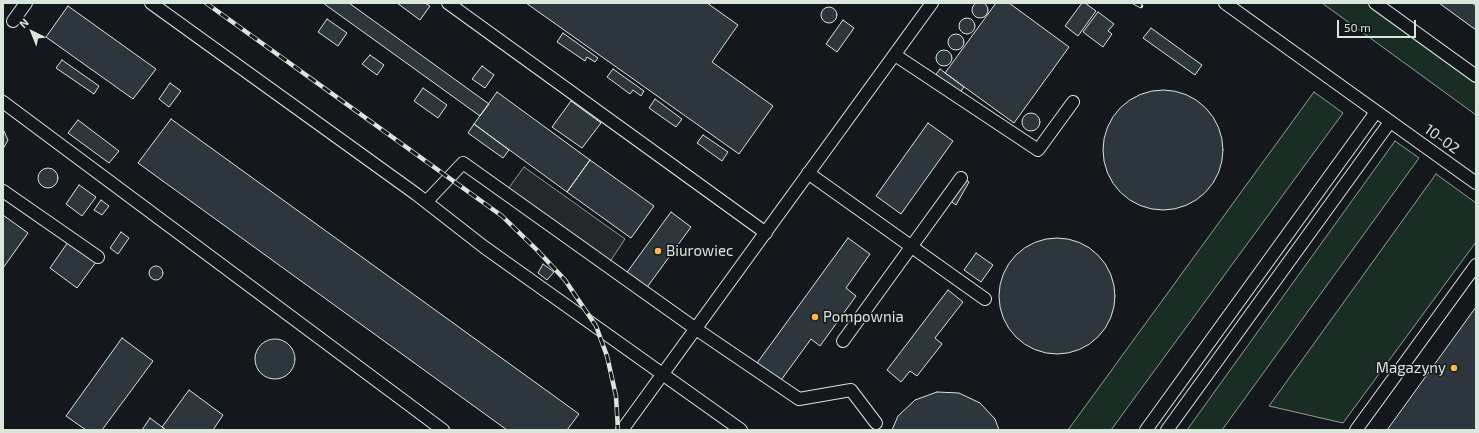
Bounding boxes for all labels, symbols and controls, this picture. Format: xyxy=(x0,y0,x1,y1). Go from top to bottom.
north arrow xyxy=(12,12,52,52)
scale bar xyxy=(1339,12,1418,38)
text: N xyxy=(16,15,31,30)
text: 50 m xyxy=(1344,20,1371,34)
street label: 10-02 xyxy=(1421,120,1463,158)
place label: Biurowiec xyxy=(666,242,733,260)
marker: Biurowiec xyxy=(653,246,663,256)
place label: Pompownia xyxy=(823,308,904,326)
marker: Pompownia xyxy=(810,312,820,322)
place label: Magazyny xyxy=(1376,359,1446,377)
marker: Magazyny xyxy=(1449,363,1459,373)

